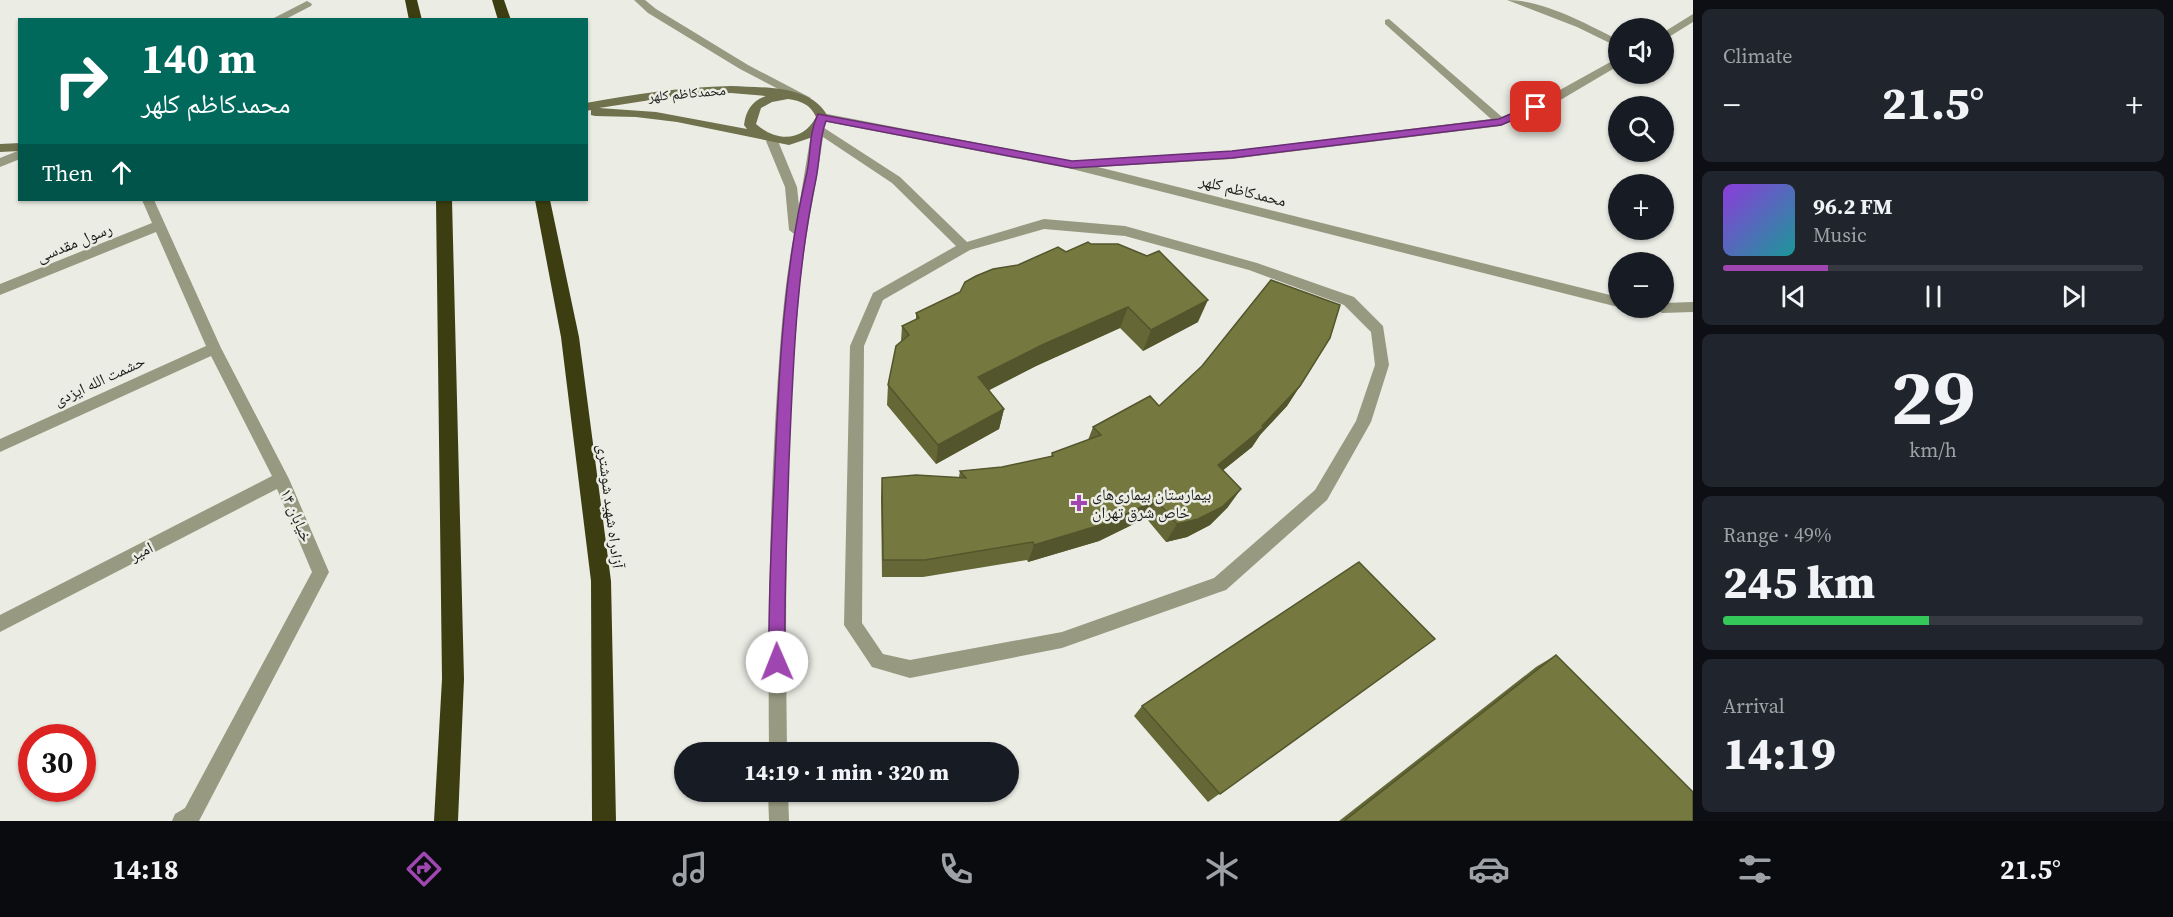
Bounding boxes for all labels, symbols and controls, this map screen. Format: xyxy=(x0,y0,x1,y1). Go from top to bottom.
map controls xyxy=(1608,18,1674,318)
button: sound xyxy=(1608,18,1674,84)
text: 140 m xyxy=(141,29,256,87)
icon: right xyxy=(42,42,120,120)
text: Climate xyxy=(1723,42,1792,70)
text: 21.5° xyxy=(1882,72,1984,134)
street label: محمدکاظم کلهر xyxy=(646,80,727,106)
pin xyxy=(1510,81,1561,132)
text: − xyxy=(1723,82,1741,127)
text: + xyxy=(2126,82,2143,127)
text: محمدکاظم کلهر xyxy=(141,85,291,122)
icon: arrive xyxy=(1519,90,1552,123)
button: search xyxy=(1608,96,1674,162)
icon: ahead xyxy=(105,156,138,189)
text: Then xyxy=(42,158,93,188)
street label: محمدکاظم کلهر xyxy=(1196,168,1289,211)
button: + xyxy=(1608,174,1674,240)
text: 96.2 FM xyxy=(1813,191,1892,221)
street label: رسول مقدسی xyxy=(33,217,115,267)
text: Music xyxy=(1813,221,1867,249)
button: − xyxy=(1608,252,1674,318)
icon: previous xyxy=(1777,280,1810,313)
icon: pause xyxy=(1917,280,1950,313)
icon: next xyxy=(2057,280,2090,313)
text: 29 xyxy=(1891,343,1975,450)
street label: حشمت الله ایزدی xyxy=(50,349,148,411)
text: km/h xyxy=(1909,436,1957,464)
street label: آزادراه شهید شوشتری xyxy=(592,443,630,570)
place label: بیمارستان بیماری‌های خاص شرق تهران xyxy=(1092,483,1211,523)
street label: خیابان ۱۴ xyxy=(276,485,318,545)
marker: بیمارستان بیماری‌های خاص شرق تهران xyxy=(1070,494,1088,512)
text: Range · 49% xyxy=(1723,521,1832,549)
street label: امیر xyxy=(125,536,156,567)
text: 245 km xyxy=(1723,551,1875,613)
position arrow xyxy=(745,630,809,694)
text: Arrival xyxy=(1723,692,1785,720)
text: 14:19 xyxy=(1723,722,1836,784)
speed limit sign: 30 xyxy=(18,724,96,802)
text: 14:19 · 1 min · 320 m xyxy=(744,757,949,787)
icon: directions xyxy=(403,848,445,890)
icon: music xyxy=(669,848,711,890)
icon: phone xyxy=(935,848,977,890)
icon: climate xyxy=(1201,848,1243,890)
icon: car xyxy=(1468,848,1510,890)
icon: filters xyxy=(1734,848,1776,890)
text: 14:18 xyxy=(112,851,179,888)
text: 21.5° xyxy=(2000,851,2061,888)

